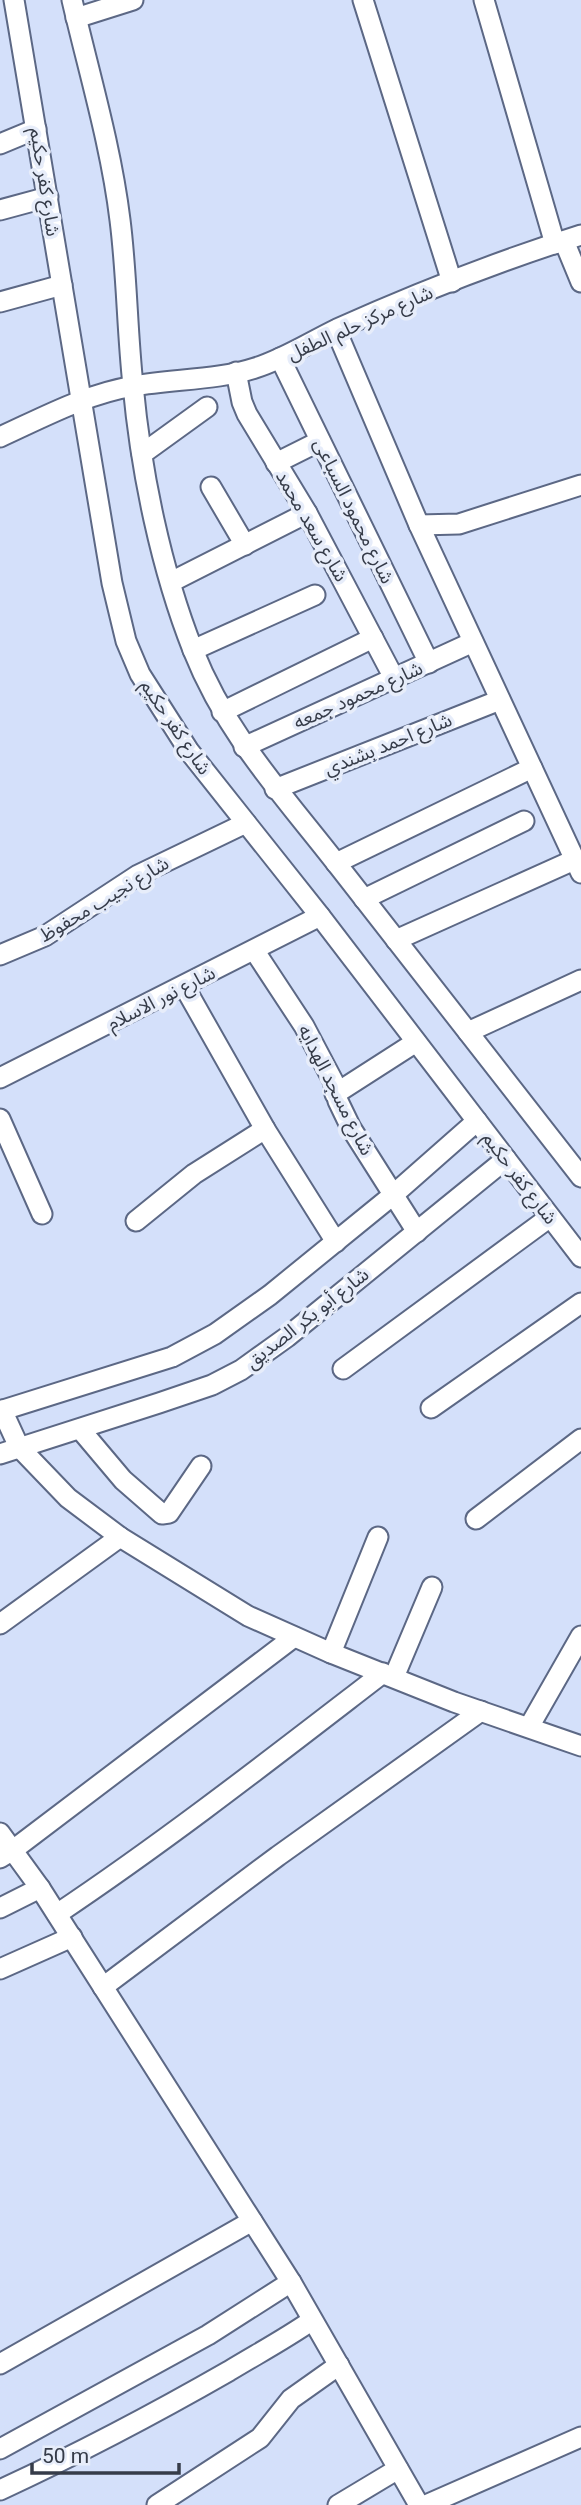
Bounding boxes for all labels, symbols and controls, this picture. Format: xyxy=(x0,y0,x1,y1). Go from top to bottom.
street label: شارع كفر حكيم xyxy=(22,126,65,239)
street label: شارع مركز حلم الطفل xyxy=(284,281,438,368)
street label: شارع محمود السباعى xyxy=(307,435,399,588)
street label: شارع سعد محمد xyxy=(269,466,353,587)
street label: شارع محمود جمعه xyxy=(290,656,427,736)
street label: شارع كفر حكيم xyxy=(133,675,216,781)
street label: شارع احمد بشندي xyxy=(321,708,456,783)
street label: شارع نجيب محفوظ xyxy=(35,851,174,948)
street label: شارع نور الاسلام xyxy=(103,961,220,1038)
street label: شارع مسجد الهدايه xyxy=(291,1021,379,1160)
street label: شارع كفر حكيم xyxy=(475,1127,562,1231)
street label: شارع أبو بكر الصديق xyxy=(241,1263,375,1375)
scale bar xyxy=(32,2432,178,2476)
text: 50 m xyxy=(42,2444,89,2468)

